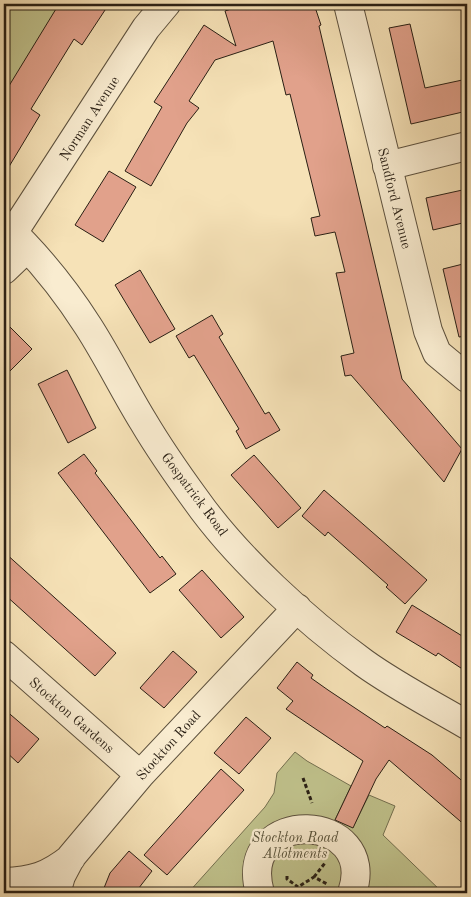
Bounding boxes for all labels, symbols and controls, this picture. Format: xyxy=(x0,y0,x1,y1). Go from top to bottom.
street label: Norman Avenue xyxy=(57,74,122,163)
street label: Sandford Avenue xyxy=(375,146,413,250)
street label: Gospatrick Road xyxy=(158,450,230,539)
street label: Stockton Gardens xyxy=(26,675,116,756)
street label: Stockton Road xyxy=(134,708,204,783)
park label: Stockton Road Allotments xyxy=(252,831,339,861)

